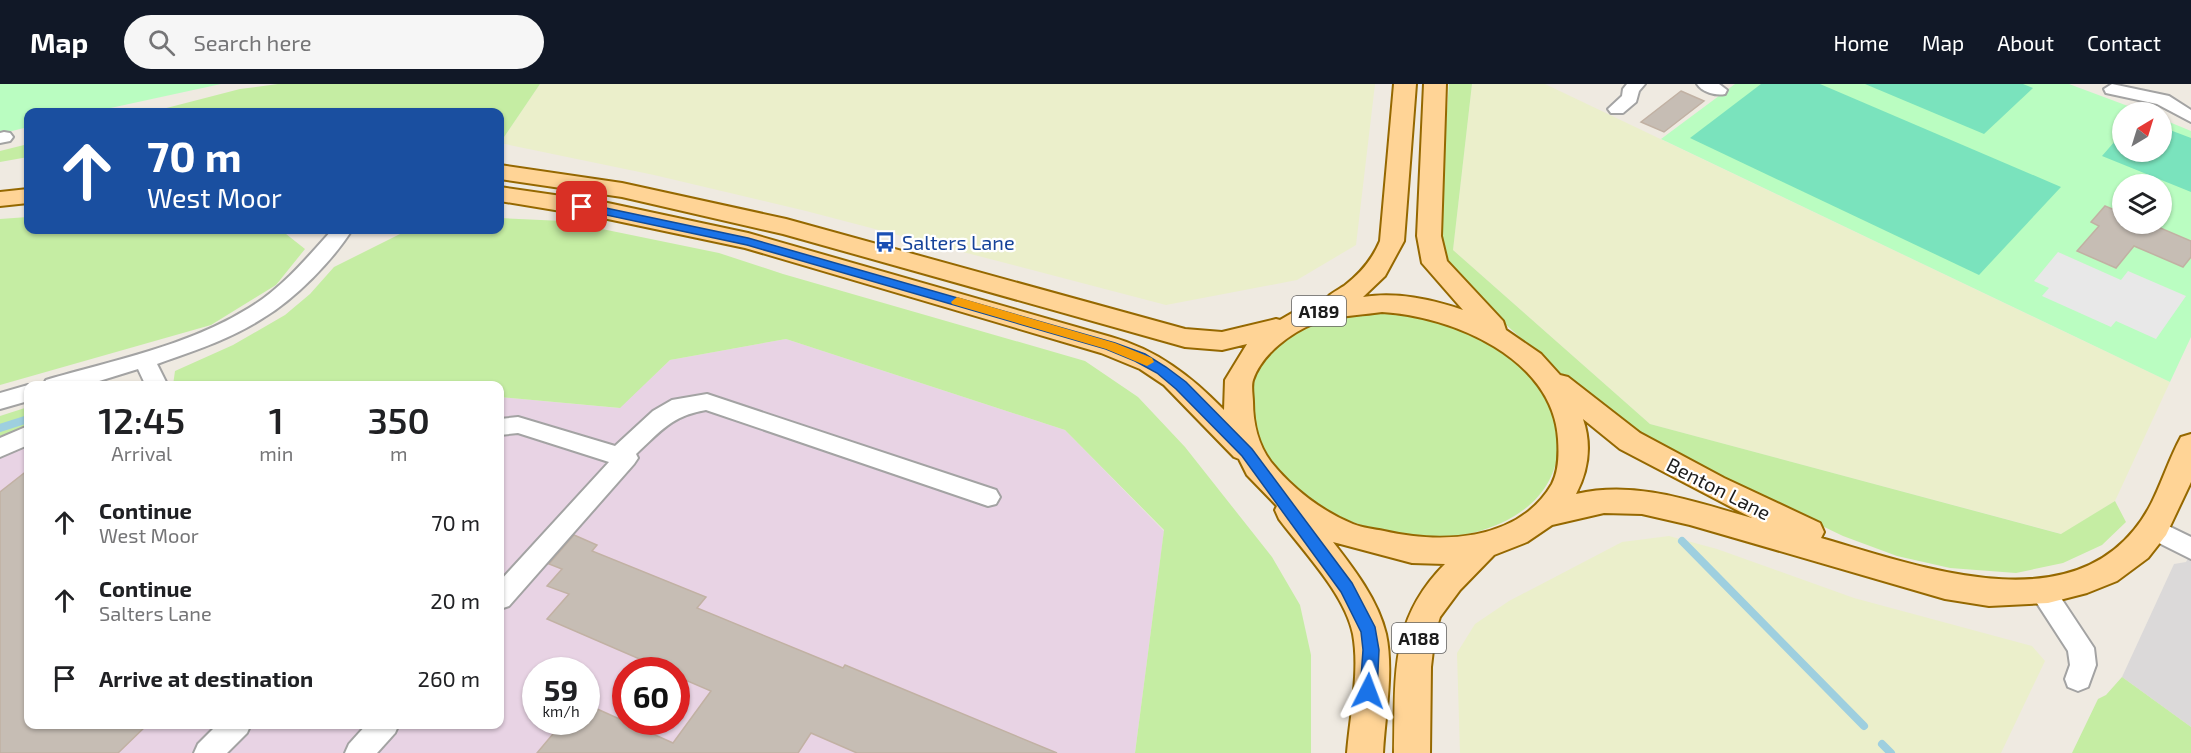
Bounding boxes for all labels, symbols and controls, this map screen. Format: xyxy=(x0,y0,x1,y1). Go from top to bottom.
search box xyxy=(124,15,544,69)
text: Map xyxy=(30,25,88,59)
icon: search xyxy=(145,26,178,59)
text: Search here xyxy=(193,29,312,55)
text: Home xyxy=(1833,30,1889,55)
text: Map xyxy=(1922,30,1964,55)
text: About xyxy=(1997,30,2054,55)
text: Contact xyxy=(2087,30,2161,55)
north arrow xyxy=(2112,102,2172,162)
map controls xyxy=(2112,102,2172,234)
text: 70 m xyxy=(147,130,242,180)
icon: ahead xyxy=(48,132,126,210)
button: layers xyxy=(2112,174,2172,234)
text: West Moor xyxy=(147,181,282,213)
pin xyxy=(556,181,607,232)
icon: arrive xyxy=(565,190,598,223)
bus stop icon: Salters Lane xyxy=(873,230,897,254)
place label: Salters Lane xyxy=(902,230,1015,254)
road number: A189 xyxy=(1292,296,1346,326)
text: 12:45 xyxy=(98,398,185,441)
text: 1 xyxy=(269,398,284,441)
text: 350 xyxy=(368,398,430,441)
text: Arrival xyxy=(111,441,172,465)
text: min xyxy=(259,441,293,465)
text: m xyxy=(390,441,407,465)
street label: Benton Lane xyxy=(1663,452,1775,524)
text: Continue xyxy=(99,497,192,523)
icon: ahead xyxy=(48,506,81,539)
text: 70 m xyxy=(431,509,480,535)
text: West Moor xyxy=(99,523,199,547)
text: Continue xyxy=(99,575,192,601)
icon: ahead xyxy=(48,584,81,617)
text: 20 m xyxy=(430,587,480,613)
text: Salters Lane xyxy=(99,601,212,625)
road number: A188 xyxy=(1392,623,1446,653)
speed limit sign: 60 xyxy=(612,657,690,735)
position arrow xyxy=(1336,659,1400,723)
icon: arrive xyxy=(48,662,81,695)
text: Arrive at destination xyxy=(99,665,313,691)
text: 260 m xyxy=(418,665,480,691)
text: 59 xyxy=(544,671,578,707)
text: km/h xyxy=(542,702,580,720)

